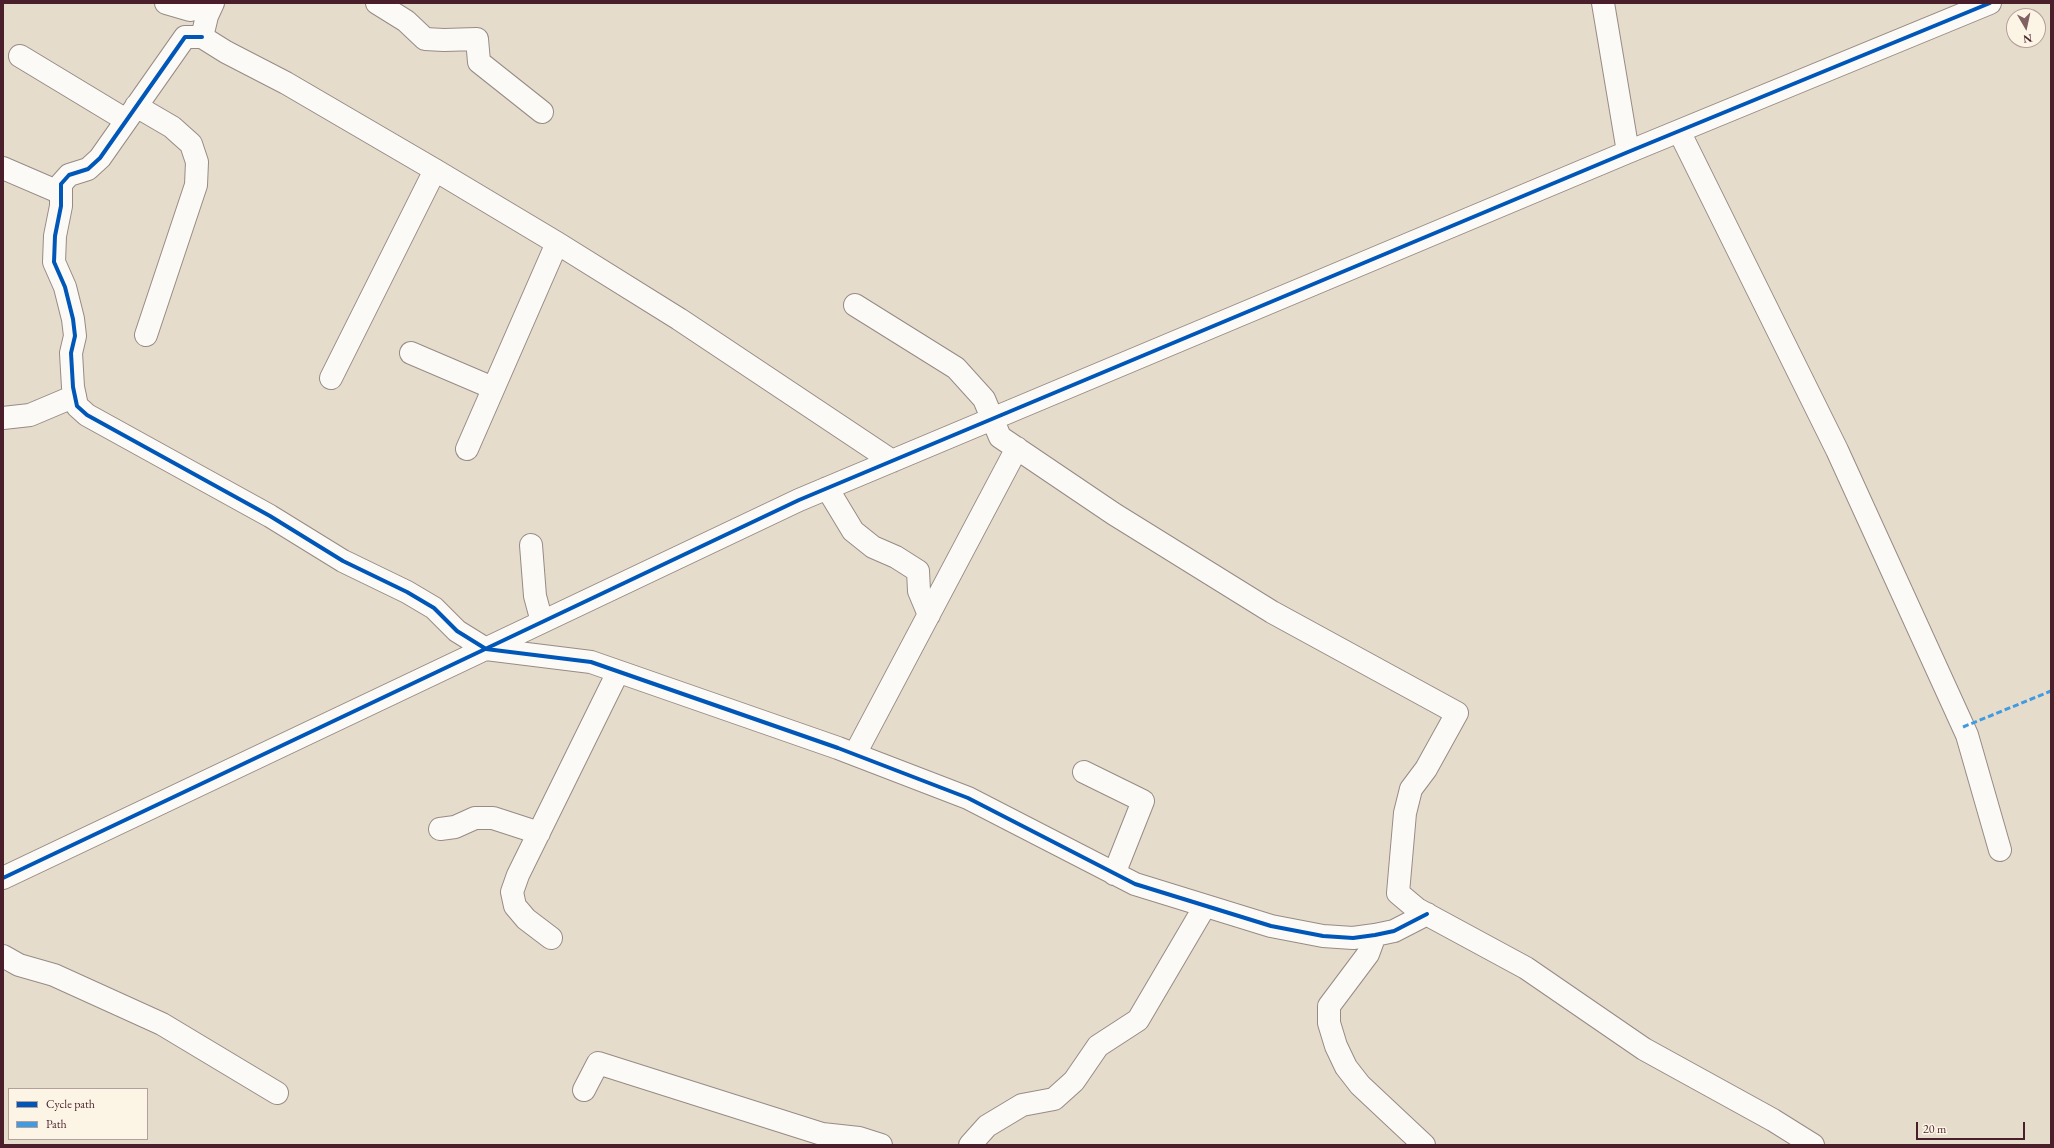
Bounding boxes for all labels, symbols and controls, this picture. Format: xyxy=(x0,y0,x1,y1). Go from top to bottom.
north arrow xyxy=(2006,8,2046,48)
text: N xyxy=(2022,31,2033,46)
legend xyxy=(8,1088,148,1140)
text: Cycle path xyxy=(46,1096,95,1112)
scale bar xyxy=(1918,1114,2027,1140)
text: Path xyxy=(46,1116,67,1132)
text: 20 m xyxy=(1923,1121,1946,1137)

